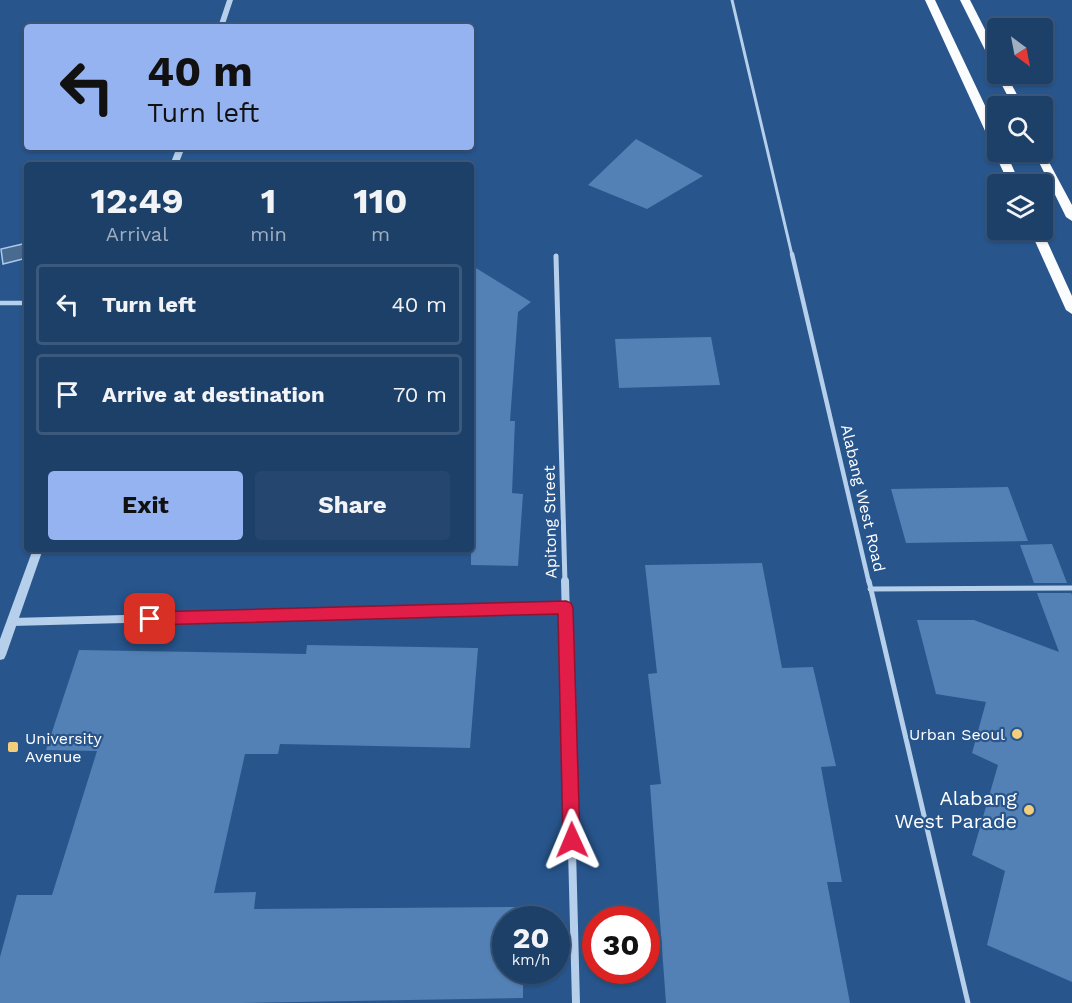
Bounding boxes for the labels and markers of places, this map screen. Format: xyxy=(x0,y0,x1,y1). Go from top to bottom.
pin xyxy=(124,593,175,644)
place label: Urban Seoul xyxy=(909,725,1005,744)
marker: Urban Seoul xyxy=(1010,727,1024,741)
place label: University Avenue xyxy=(25,729,103,766)
marker: University Avenue xyxy=(6,740,20,754)
place label: Alabang West Parade xyxy=(894,786,1017,833)
marker: Alabang West Parade xyxy=(1022,803,1036,817)

